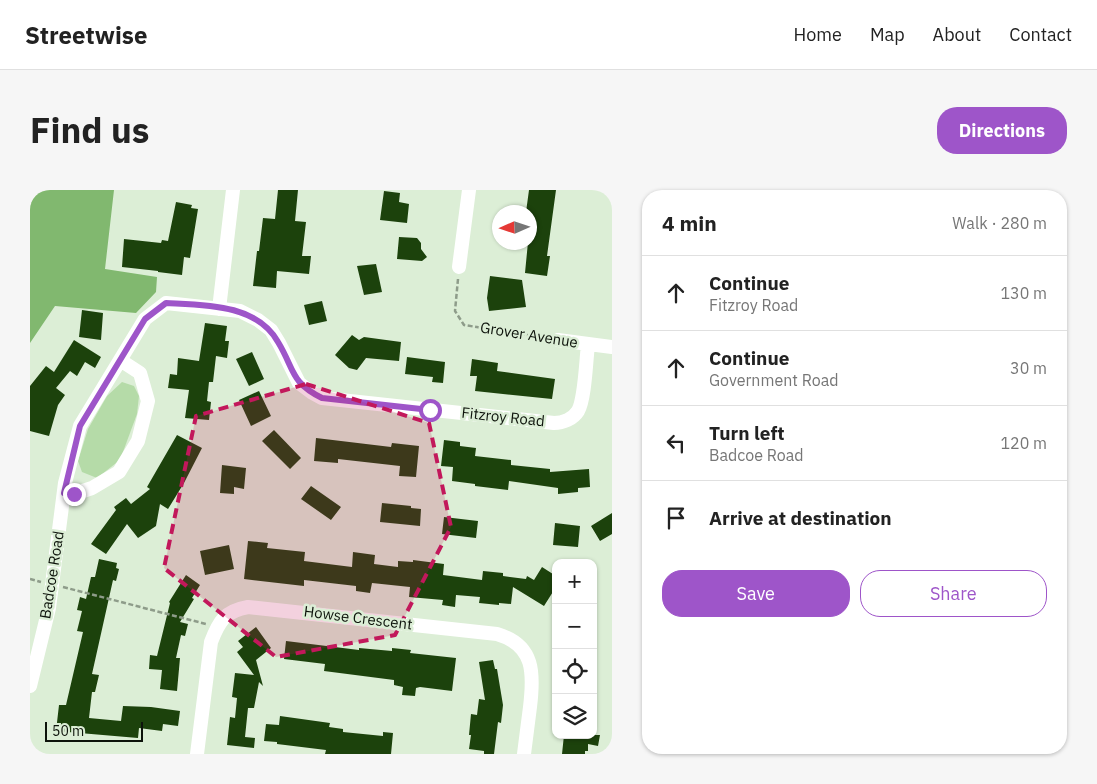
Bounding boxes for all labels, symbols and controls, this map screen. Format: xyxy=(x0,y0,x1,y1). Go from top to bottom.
text: Streetwise xyxy=(25,19,147,51)
text: Home xyxy=(794,23,842,46)
text: Map xyxy=(870,23,905,46)
text: About xyxy=(933,23,981,46)
text: Contact xyxy=(1009,23,1072,46)
text: Find us xyxy=(30,107,149,153)
button: Directions xyxy=(937,107,1067,154)
north arrow xyxy=(492,205,537,250)
text: 4 min xyxy=(662,209,717,237)
text: Walk · 280 m xyxy=(952,213,1047,233)
text: Continue xyxy=(709,271,789,295)
icon: ahead xyxy=(662,279,690,307)
text: 130 m xyxy=(1000,283,1047,303)
text: Fitzroy Road xyxy=(709,295,798,315)
street label: Grover Avenue xyxy=(479,317,579,352)
text: Continue xyxy=(709,346,789,370)
icon: ahead xyxy=(662,354,690,382)
text: 30 m xyxy=(1010,358,1047,378)
text: Government Road xyxy=(709,370,838,390)
route start xyxy=(419,399,442,422)
street label: Fitzroy Road xyxy=(460,403,546,430)
text: Turn left xyxy=(709,421,785,445)
icon: left xyxy=(662,429,690,457)
text: 120 m xyxy=(1000,433,1047,453)
text: Badcoe Road xyxy=(709,445,804,465)
route end xyxy=(63,483,86,506)
icon: arrive xyxy=(662,504,690,532)
text: Arrive at destination xyxy=(709,506,892,530)
street label: Badcoe Road xyxy=(35,530,68,620)
map controls xyxy=(552,559,597,739)
button: + xyxy=(552,559,597,604)
button: Save xyxy=(662,570,850,617)
button: Share xyxy=(860,570,1047,617)
street label: Howse Crescent xyxy=(303,601,413,634)
button: − xyxy=(552,604,597,649)
button: locate xyxy=(552,649,597,694)
button: layers xyxy=(552,694,597,739)
scale bar xyxy=(45,719,142,742)
text: 50 m xyxy=(52,722,84,740)

